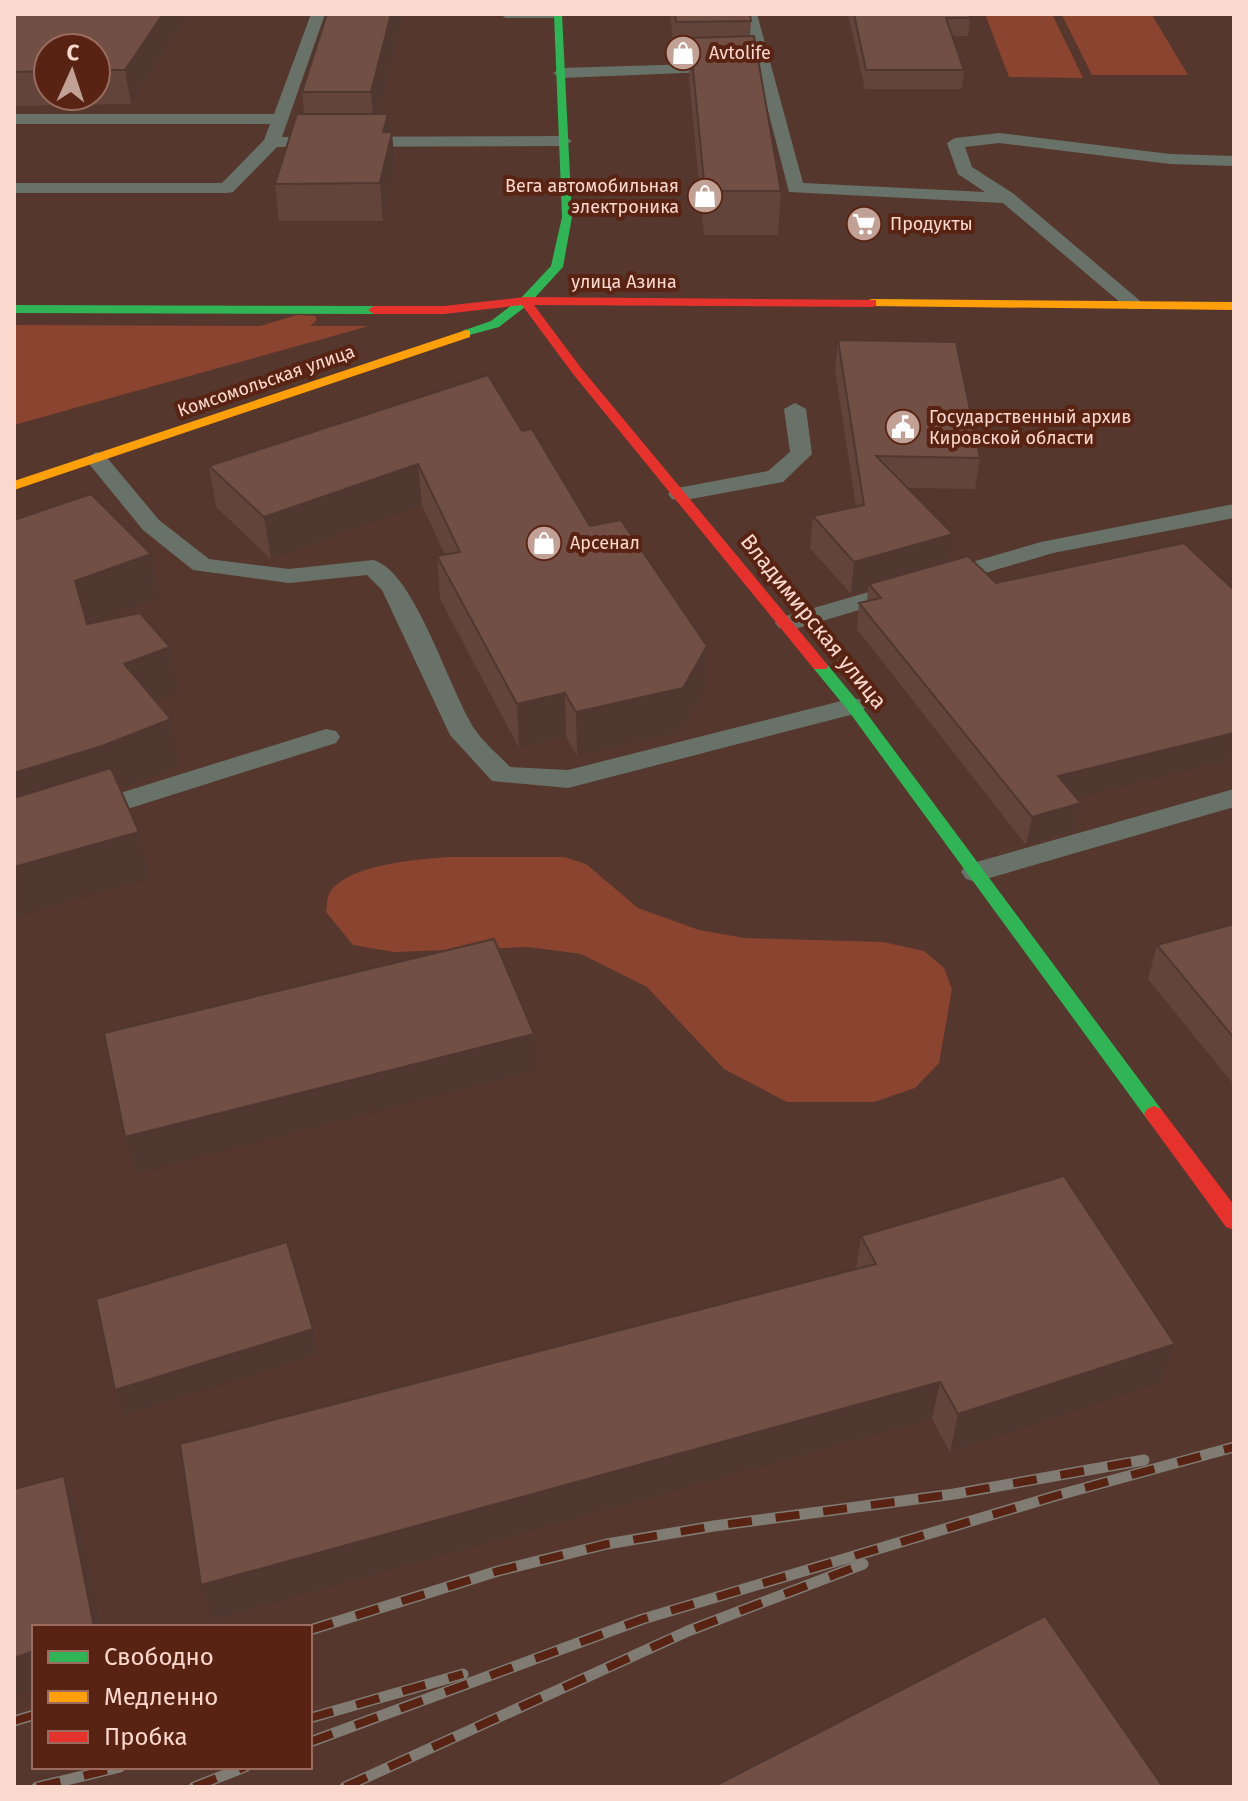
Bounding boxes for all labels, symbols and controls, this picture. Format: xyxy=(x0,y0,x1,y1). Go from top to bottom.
north arrow xyxy=(32,32,112,112)
shop icon: Avtolife xyxy=(664,34,702,72)
text: С xyxy=(66,39,80,66)
place label: Avtolife xyxy=(709,42,771,64)
place label: Вега автомобильная электроника xyxy=(505,175,679,218)
shop icon: Вега автомобильная электроника xyxy=(686,177,724,215)
supermarket icon: Продукты xyxy=(845,205,883,243)
place label: Продукты xyxy=(890,213,973,235)
street label: улица Азина xyxy=(571,271,677,293)
street label: Комсомольская улица xyxy=(174,340,358,422)
place label: Государственный архив Кировской области xyxy=(929,406,1131,449)
public building icon: Государственный архив Кировской области xyxy=(884,408,922,446)
shop icon: Арсенал xyxy=(525,524,563,562)
street label: Владимирская улица xyxy=(735,528,892,714)
place label: Арсенал xyxy=(570,532,640,554)
legend xyxy=(32,1625,312,1769)
text: Свободно xyxy=(104,1643,214,1671)
text: Медленно xyxy=(104,1683,218,1711)
text: Пробка xyxy=(104,1723,188,1751)

